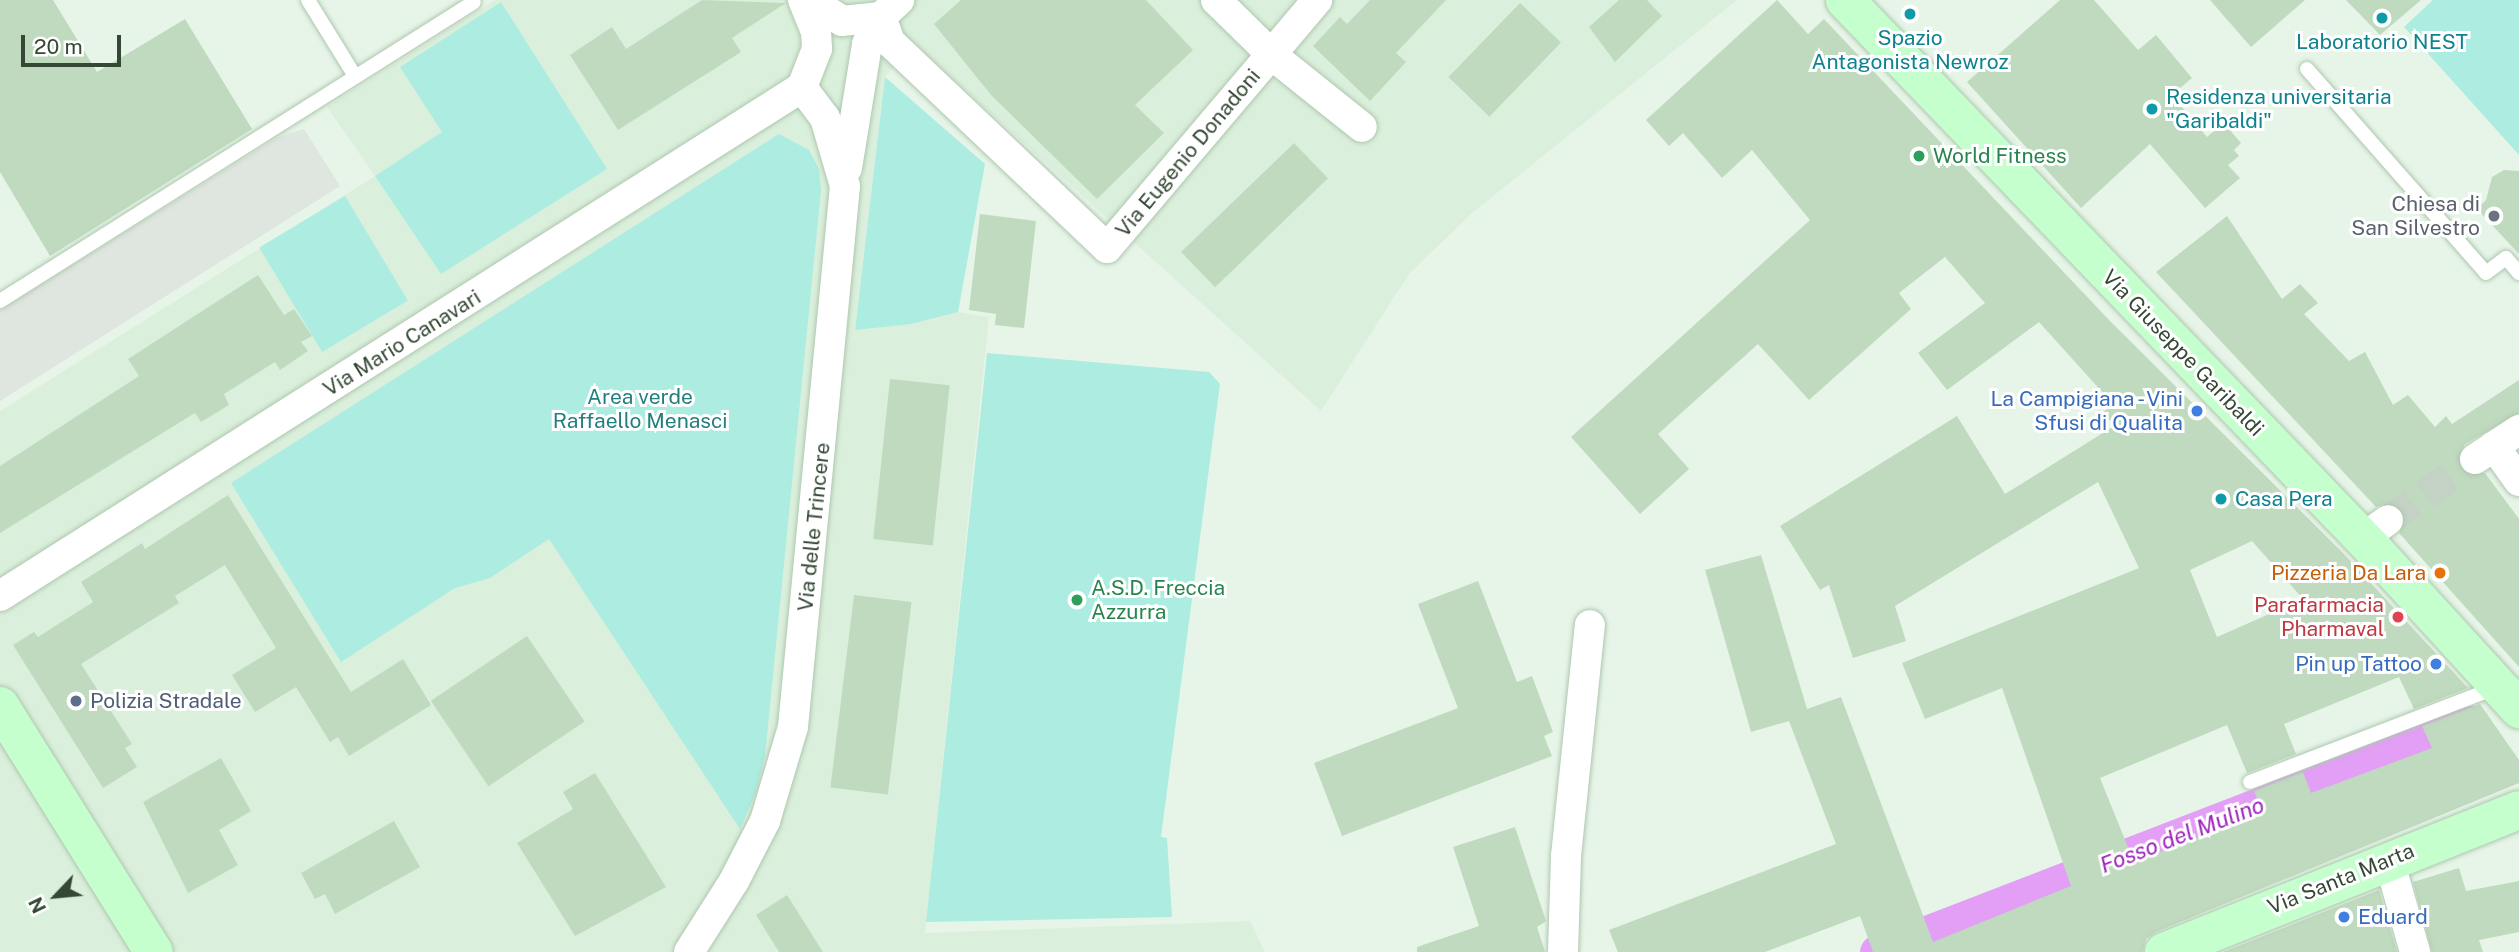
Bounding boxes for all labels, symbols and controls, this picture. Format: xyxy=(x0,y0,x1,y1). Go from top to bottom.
marker: Spazio Antagonista Newroz xyxy=(1902,6,1918,22)
marker: Laboratorio NEST xyxy=(2374,10,2390,26)
scale bar xyxy=(24,21,124,65)
place label: Spazio Antagonista Newroz xyxy=(1812,25,2008,75)
place label: Laboratorio NEST xyxy=(2296,29,2468,55)
text: 20 m xyxy=(34,34,83,59)
street label: Via Eugenio Donadoni xyxy=(1110,64,1266,242)
place label: Residenza universitaria "Garibaldi" xyxy=(2166,84,2392,134)
marker: Residenza universitaria "Garibaldi" xyxy=(2144,101,2160,117)
place label: World Fitness xyxy=(1933,143,2067,169)
marker: World Fitness xyxy=(1911,148,1927,164)
place label: Chiesa di San Silvestro xyxy=(2351,191,2480,241)
marker: Chiesa di San Silvestro xyxy=(2486,208,2502,224)
street label: Via Giuseppe Garibaldi xyxy=(2097,265,2269,441)
street label: Via Mario Canavari xyxy=(318,284,486,402)
park label: Area verde Raffaello Menasci xyxy=(553,384,727,434)
place label: La Campigiana - Vini Sfusi di Qualita xyxy=(1984,386,2183,436)
marker: La Campigiana - Vini Sfusi di Qualita xyxy=(2189,403,2205,419)
street label: Via delle Trincere xyxy=(793,441,835,613)
place label: Casa Pera xyxy=(2235,486,2333,512)
marker: Casa Pera xyxy=(2213,491,2229,507)
place label: Pizzeria Da Lara xyxy=(2271,560,2426,586)
marker: Pizzeria Da Lara xyxy=(2432,565,2448,581)
place label: A.S.D. Freccia Azzurra xyxy=(1091,575,1225,625)
marker: A.S.D. Freccia Azzurra xyxy=(1069,592,1085,608)
place label: Parafarmacia Pharmaval xyxy=(2254,592,2384,642)
marker: Parafarmacia Pharmaval xyxy=(2390,609,2406,625)
place label: Pin up Tattoo xyxy=(2295,651,2422,677)
marker: Pin up Tattoo xyxy=(2428,656,2444,672)
place label: Polizia Stradale xyxy=(90,688,242,714)
marker: Polizia Stradale xyxy=(68,693,84,709)
water label: Fosso del Mulino xyxy=(2096,791,2268,879)
street label: Via Santa Marta xyxy=(2264,838,2418,920)
north arrow xyxy=(21,861,91,931)
text: N xyxy=(24,894,50,917)
place label: Eduard xyxy=(2358,904,2428,930)
marker: Eduard xyxy=(2336,909,2352,925)

